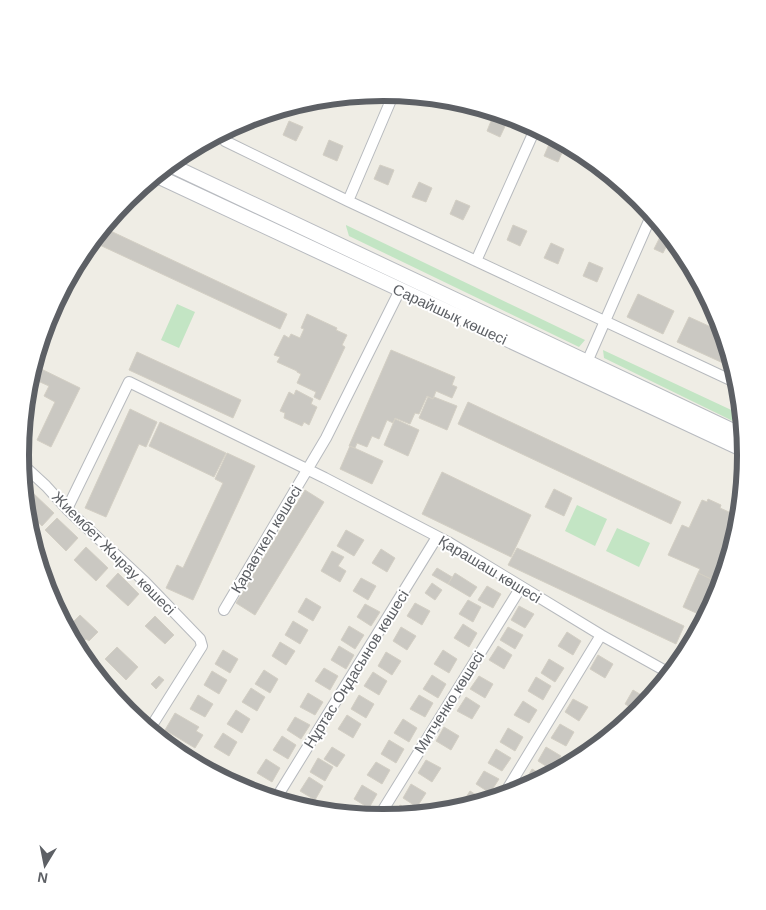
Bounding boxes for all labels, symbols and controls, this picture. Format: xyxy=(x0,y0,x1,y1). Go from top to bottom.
street label: Сарайшық көшесі xyxy=(390,280,510,348)
street label: Қараөткел көшесі xyxy=(227,482,305,596)
street label: Жиембет Жырау көшесі xyxy=(49,488,179,618)
street label: Қарашаш көшесі xyxy=(436,532,544,606)
street label: Нұртас Оңдасынов көшесі xyxy=(300,587,412,751)
street label: Митченко көшесі xyxy=(411,648,487,756)
north arrow xyxy=(20,840,70,890)
text: N xyxy=(36,869,49,887)

